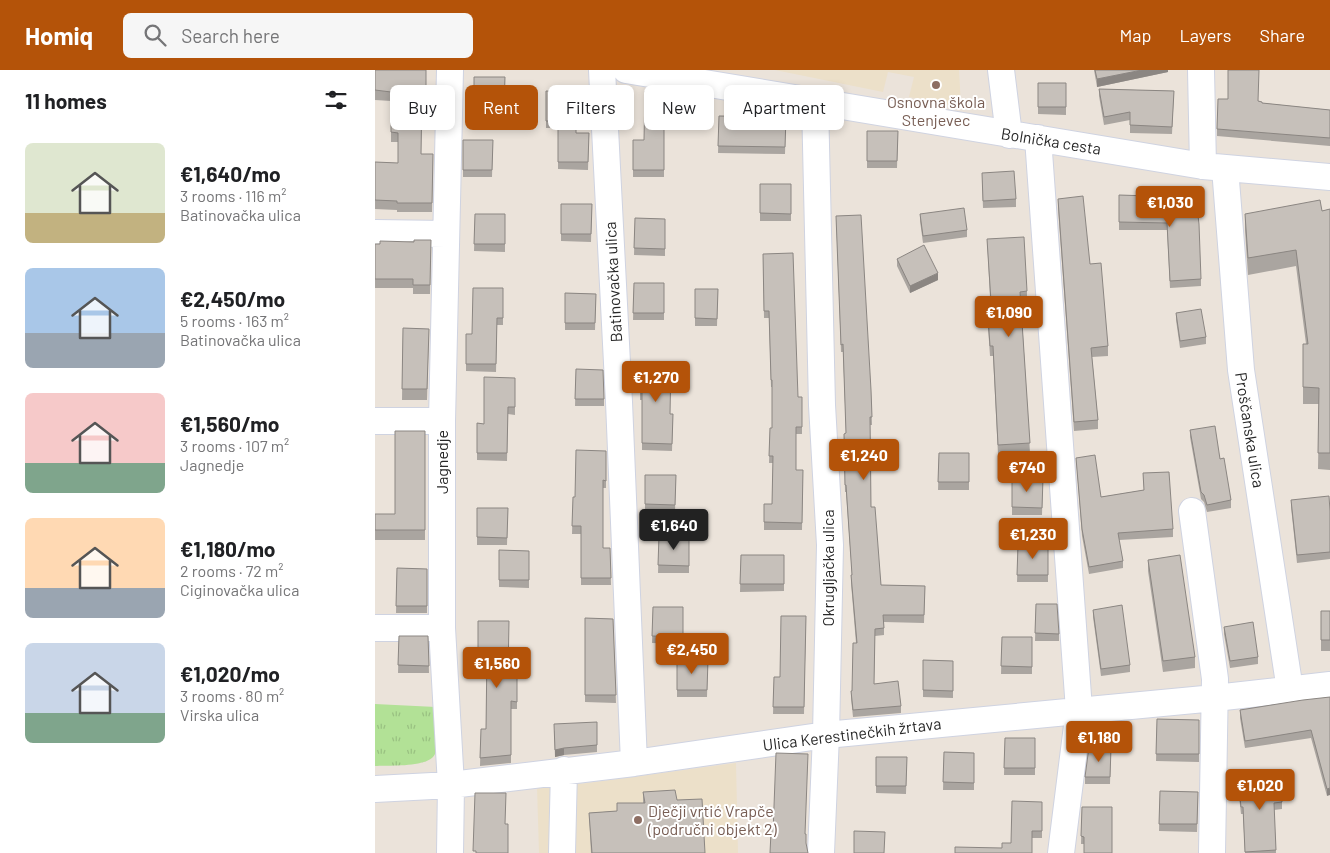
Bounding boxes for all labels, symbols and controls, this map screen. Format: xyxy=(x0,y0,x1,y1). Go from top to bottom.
search box xyxy=(123,13,473,58)
text: Homiq xyxy=(25,21,93,50)
icon: search xyxy=(141,21,169,49)
text: Search here xyxy=(181,24,280,47)
text: Map xyxy=(1119,24,1151,46)
text: Layers xyxy=(1179,24,1232,46)
text: Share xyxy=(1260,24,1305,46)
marker: Osnovna škola Stenjevec xyxy=(930,79,942,91)
chip: Buy xyxy=(390,85,455,130)
chip: Rent xyxy=(465,85,538,130)
chip: Filters xyxy=(548,85,634,130)
chip: New xyxy=(644,85,714,130)
chip: Apartment xyxy=(724,85,844,130)
icon: filters xyxy=(322,86,350,114)
text: 11 homes xyxy=(25,88,107,113)
place label: Osnovna škola Stenjevec xyxy=(887,92,985,129)
street label: Bolnička cesta xyxy=(1000,123,1102,158)
text: €1,640/mo xyxy=(180,161,281,186)
icon: home xyxy=(65,163,125,223)
text: 3 rooms · 116 m² xyxy=(180,186,286,205)
pin: €1,030 xyxy=(1129,186,1211,228)
text: €1,030 xyxy=(1147,192,1193,211)
text: Batinovačka ulica xyxy=(180,205,301,224)
street label: Batinovačka ulica xyxy=(600,221,625,343)
text: €2,450/mo xyxy=(180,286,285,311)
icon: home xyxy=(65,288,125,348)
pin: €1,090 xyxy=(968,296,1050,338)
text: €1,090 xyxy=(986,302,1032,321)
text: 5 rooms · 163 m² xyxy=(180,311,289,330)
text: Batinovačka ulica xyxy=(180,330,301,349)
pin: €1,270 xyxy=(615,360,697,403)
text: €1,270 xyxy=(633,367,679,386)
street label: Proščanska ulica xyxy=(1232,371,1269,489)
text: €1,560/mo xyxy=(180,411,279,436)
icon: home xyxy=(65,413,125,473)
street label: Jagnedje xyxy=(432,430,451,494)
text: 3 rooms · 107 m² xyxy=(180,436,289,455)
pin: €1,240 xyxy=(823,438,905,481)
text: €1,240 xyxy=(840,445,888,464)
pin: €740 xyxy=(997,450,1057,493)
text: Jagnedje xyxy=(180,455,244,474)
text: €740 xyxy=(1009,457,1045,476)
pin: €1,640 xyxy=(633,508,715,551)
street label: Okrugljačka ulica xyxy=(818,509,837,627)
text: €1,640 xyxy=(650,515,698,534)
pin: €1,230 xyxy=(992,518,1074,560)
text: €1,230 xyxy=(1010,524,1056,543)
text: €1,180/mo xyxy=(180,536,276,561)
icon: home xyxy=(65,538,125,598)
text: 2 rooms · 72 m² xyxy=(180,561,283,580)
text: Ciginovačka ulica xyxy=(180,580,299,599)
pin: €2,450 xyxy=(651,632,733,675)
text: €2,450 xyxy=(667,639,717,658)
pin: €1,560 xyxy=(456,646,538,689)
text: €1,560 xyxy=(474,653,520,672)
text: €1,020/mo xyxy=(180,661,280,686)
icon: home xyxy=(65,663,125,723)
text: 3 rooms · 80 m² xyxy=(180,686,284,705)
text: Virska ulica xyxy=(180,705,259,724)
street label: Ulica Kerestinečkih žrtava xyxy=(762,713,942,754)
pin: €1,180 xyxy=(1058,720,1140,763)
text: €1,180 xyxy=(1077,727,1121,746)
pin: €1,020 xyxy=(1219,768,1301,811)
text: €1,020 xyxy=(1237,775,1283,794)
place label: Dječji vrtić Vrapče (područni objekt 2) xyxy=(647,801,777,838)
marker: Dječji vrtić Vrapče (područni objekt 2) xyxy=(632,814,644,826)

